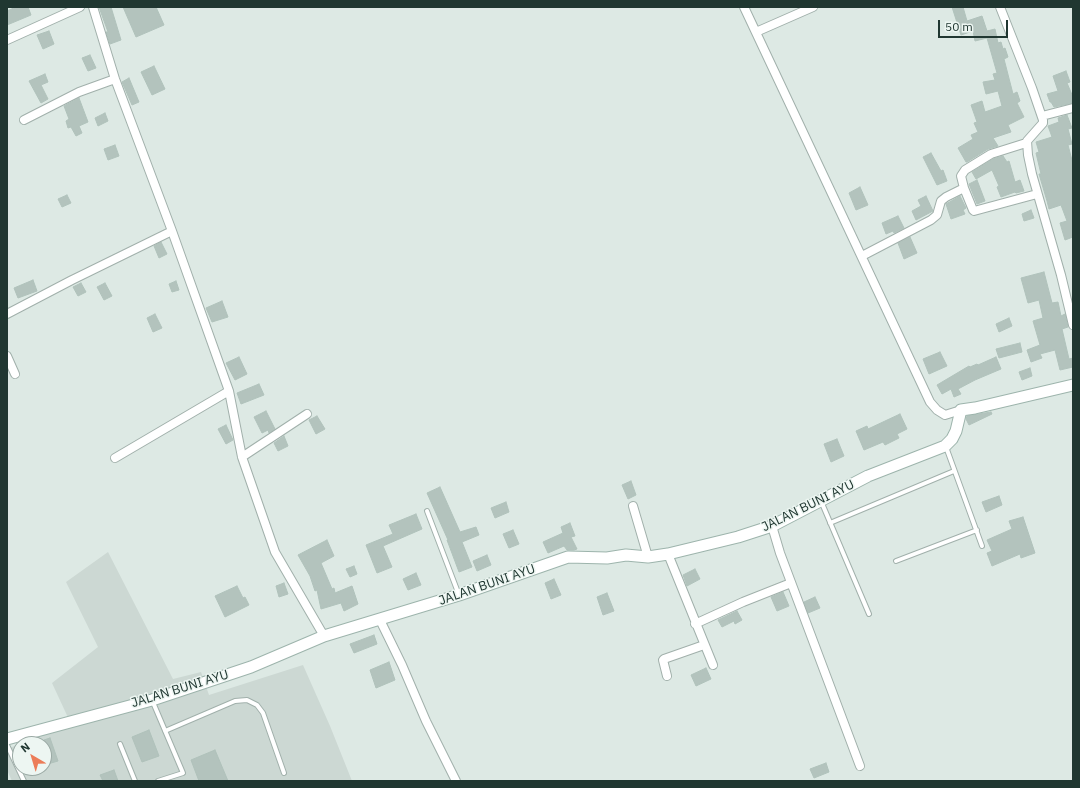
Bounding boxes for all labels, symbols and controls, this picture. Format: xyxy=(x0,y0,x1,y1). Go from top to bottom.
scale bar xyxy=(940,12,1010,38)
text: 50 m xyxy=(945,19,973,34)
street label: JALAN BUNI AYU xyxy=(759,477,857,535)
street label: JALAN BUNI AYU xyxy=(437,561,537,609)
street label: JALAN BUNI AYU xyxy=(129,667,231,711)
north arrow xyxy=(12,736,52,776)
text: N xyxy=(18,739,33,755)

